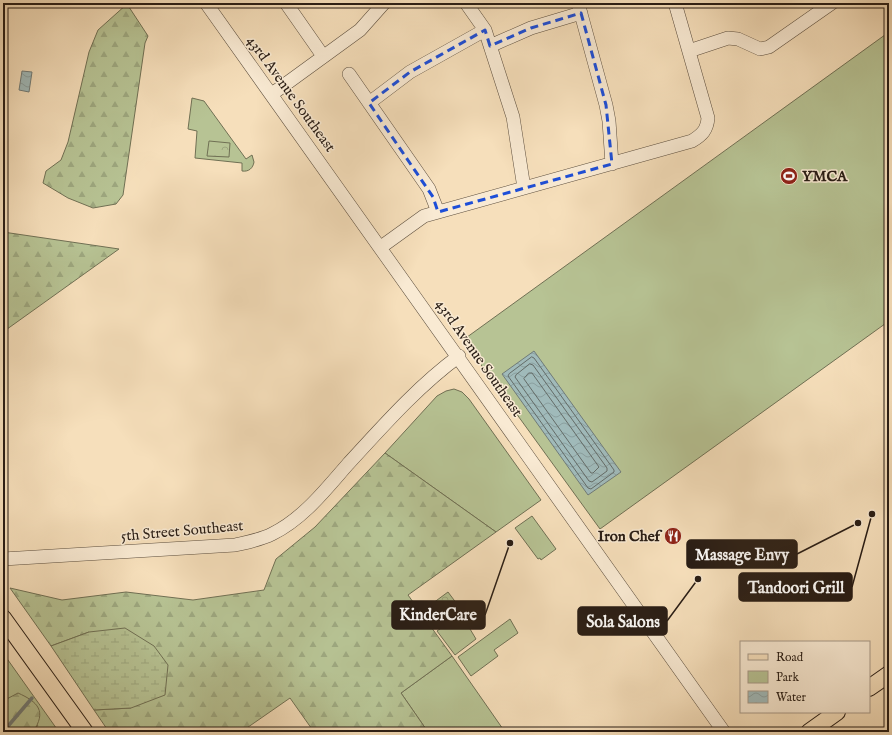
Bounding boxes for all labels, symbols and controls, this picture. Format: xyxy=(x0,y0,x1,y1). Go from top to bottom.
street label: 43rd Avenue Southeast xyxy=(242,32,340,156)
sports icon: YMCA xyxy=(779,166,799,186)
place label: YMCA xyxy=(802,167,848,186)
street label: 43rd Avenue Southeast xyxy=(431,296,527,420)
street label: 5th Street Southeast xyxy=(120,516,244,546)
restaurant icon: Iron Chef xyxy=(663,526,683,546)
place label: Iron Chef xyxy=(598,527,663,546)
callout: Massage Envy xyxy=(687,540,797,568)
text: Massage Envy xyxy=(695,546,790,566)
callout: Tandoori Grill xyxy=(739,573,852,601)
text: Tandoori Grill xyxy=(747,579,845,599)
callout: KinderCare xyxy=(392,601,485,629)
text: KinderCare xyxy=(399,606,478,626)
callout: Sola Salons xyxy=(578,607,667,635)
text: Sola Salons xyxy=(586,613,660,633)
legend xyxy=(740,641,870,713)
text: Road xyxy=(776,650,804,665)
text: Park xyxy=(776,670,799,685)
text: Water xyxy=(776,690,807,705)

